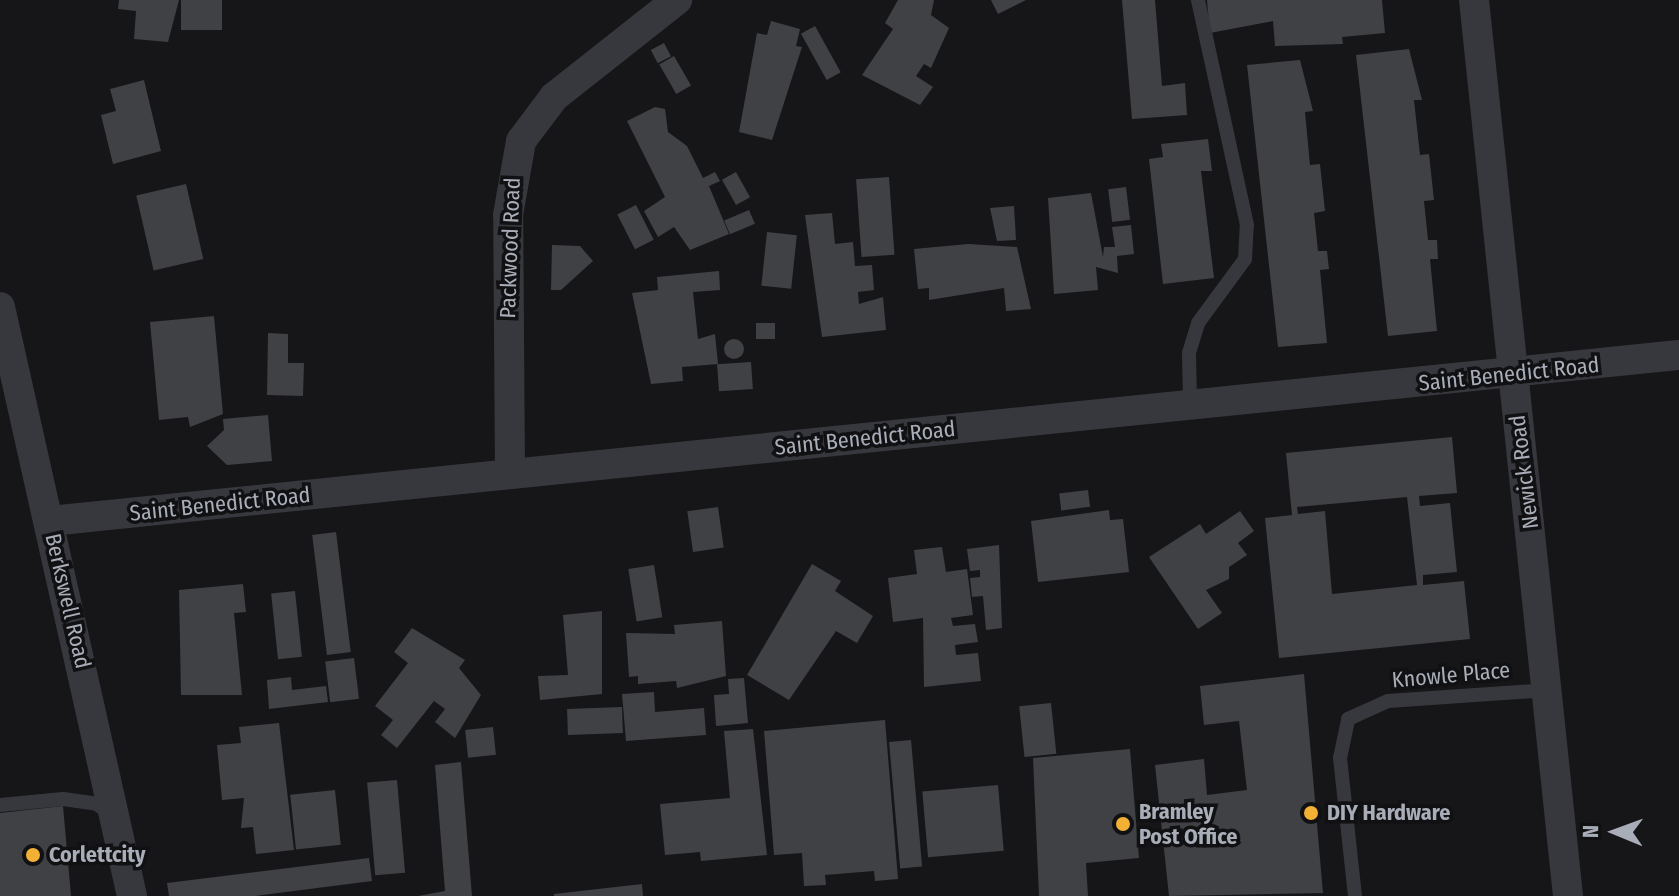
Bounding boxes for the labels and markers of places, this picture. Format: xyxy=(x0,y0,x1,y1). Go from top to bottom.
place label: Bramley Post Office xyxy=(1139,798,1237,850)
place label: DIY Hardware xyxy=(1327,800,1450,826)
marker: DIY Hardware xyxy=(1302,804,1320,822)
marker: Bramley Post Office xyxy=(1114,815,1132,833)
place label: Corlettcity xyxy=(49,842,145,868)
marker: Corlettcity xyxy=(24,846,42,864)

